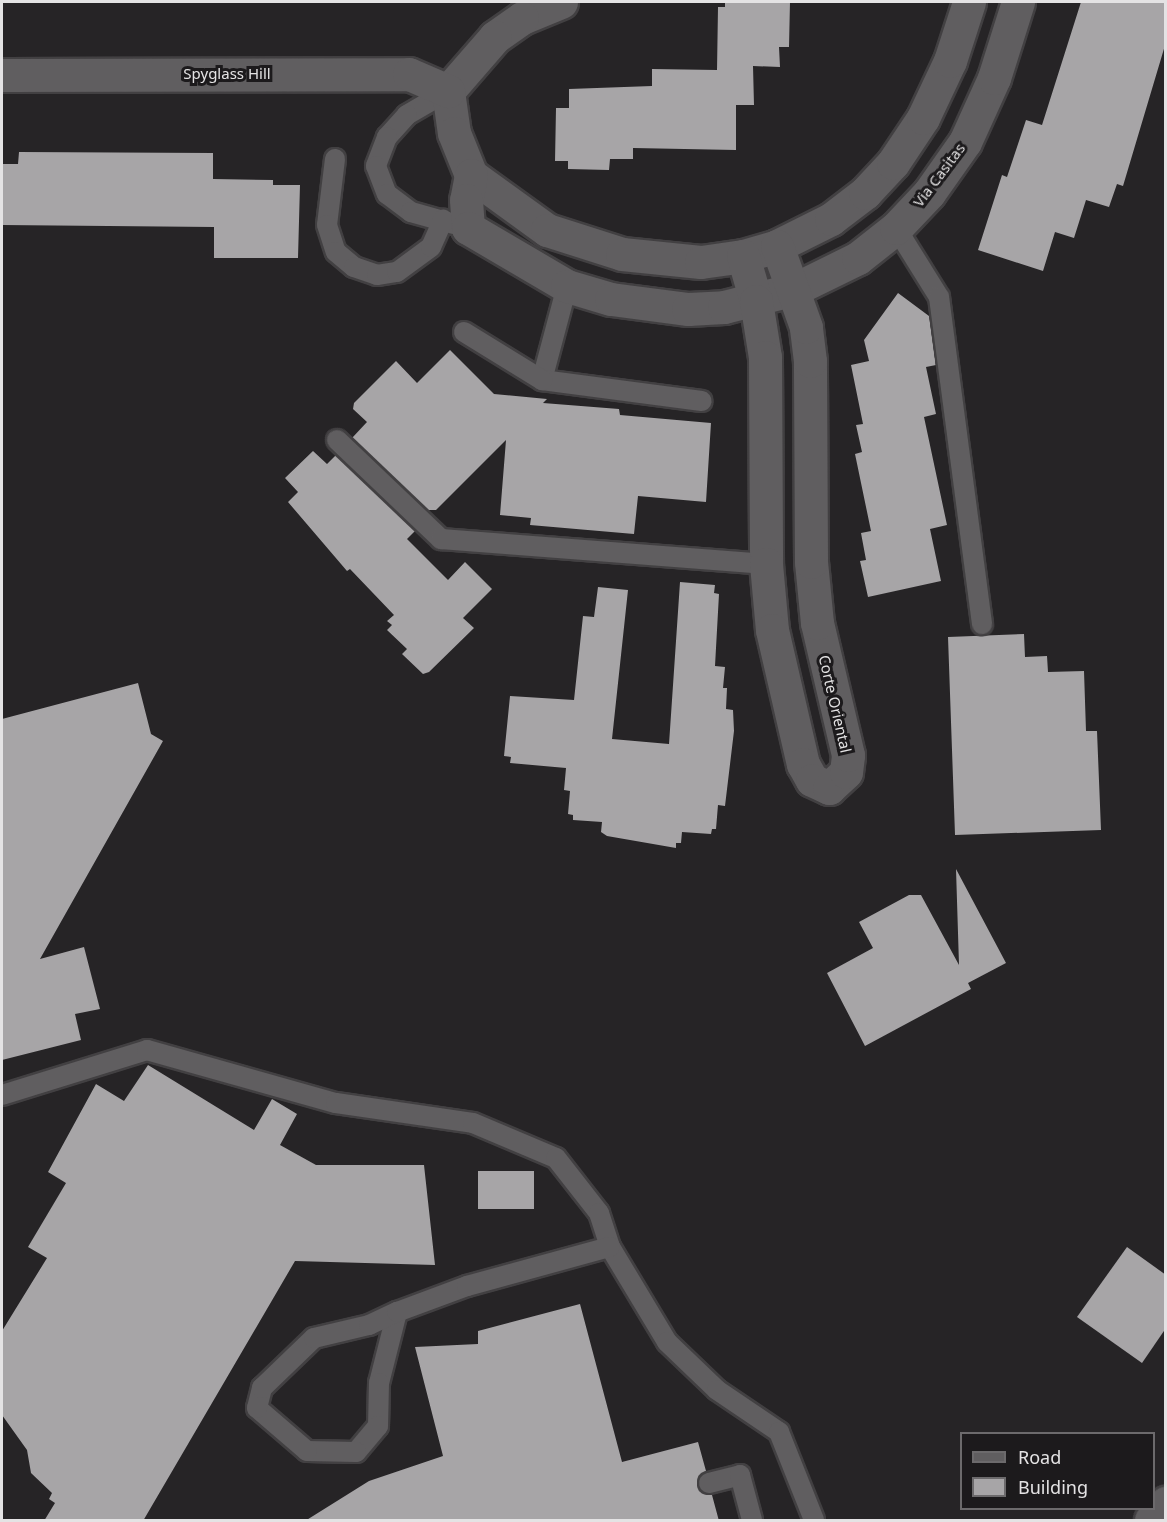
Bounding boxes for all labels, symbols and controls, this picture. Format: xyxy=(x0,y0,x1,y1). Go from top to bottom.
street label: Spyglass Hill xyxy=(183,65,271,83)
street label: Via Casitas xyxy=(909,140,969,210)
street label: Corte Oriental xyxy=(815,653,855,755)
legend xyxy=(960,1432,1155,1510)
text: Road xyxy=(1018,1445,1061,1469)
text: Building xyxy=(1018,1475,1088,1499)

